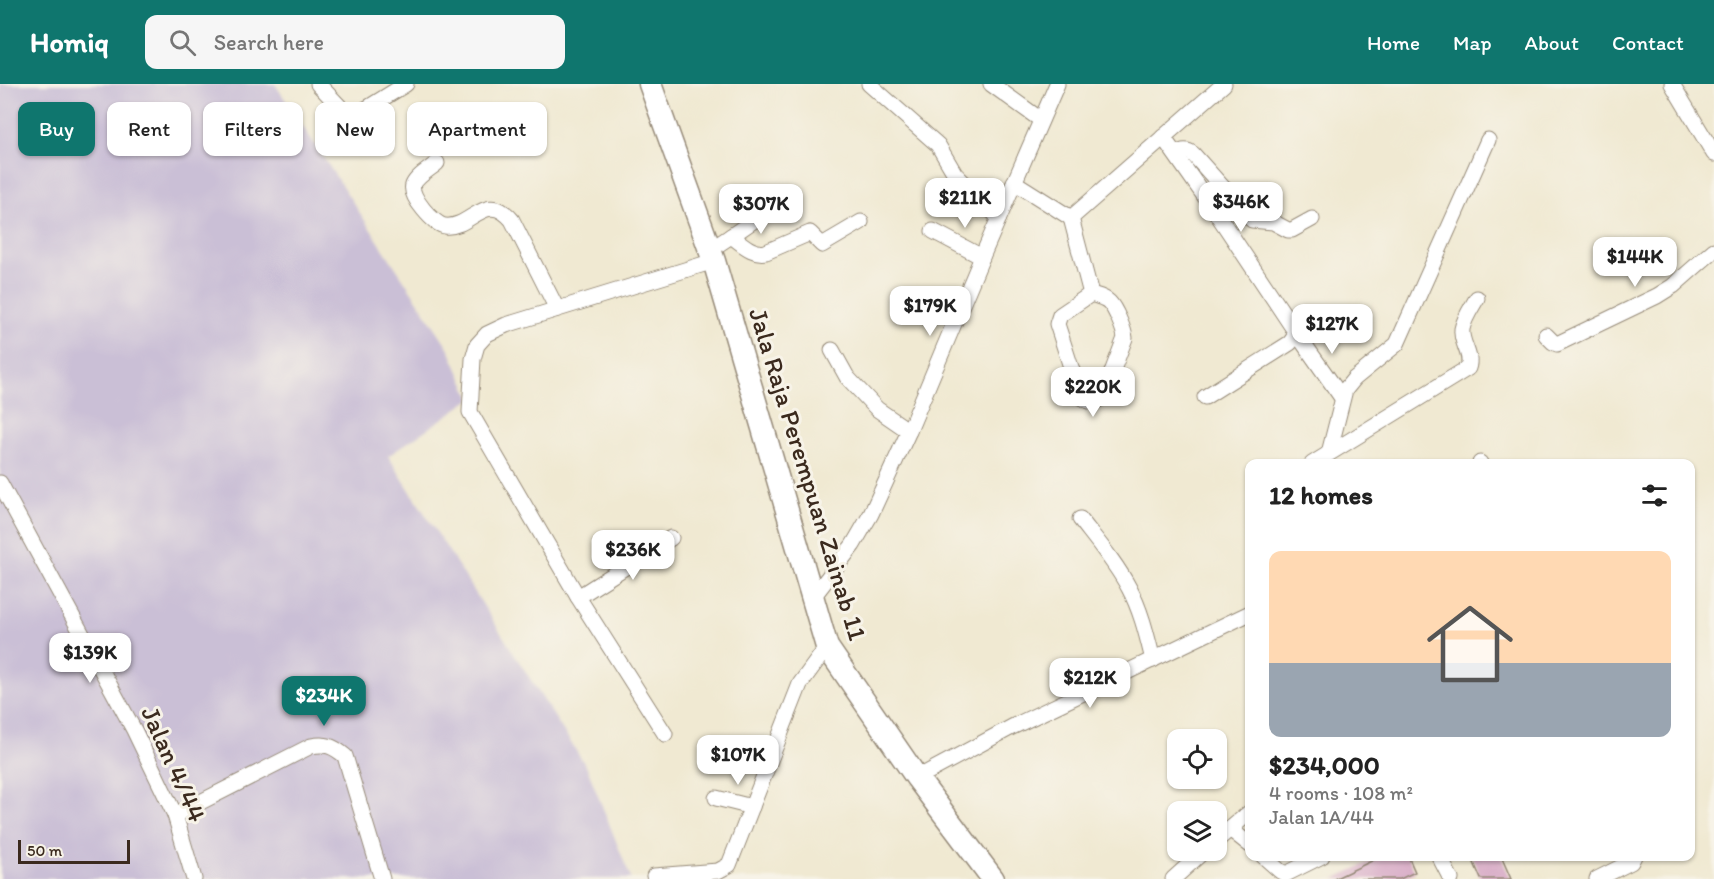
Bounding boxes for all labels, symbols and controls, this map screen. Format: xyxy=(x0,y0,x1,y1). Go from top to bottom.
search box xyxy=(145,15,565,69)
text: Homiq xyxy=(30,25,109,59)
icon: search xyxy=(166,26,199,59)
text: Search here xyxy=(214,29,324,56)
text: Home xyxy=(1367,30,1420,55)
text: Map xyxy=(1453,30,1492,55)
text: About xyxy=(1525,30,1579,55)
text: Contact xyxy=(1612,30,1684,55)
chip: Buy xyxy=(18,102,95,156)
chip: Rent xyxy=(107,102,191,156)
chip: Filters xyxy=(203,102,303,156)
chip: New xyxy=(315,102,395,156)
chip: Apartment xyxy=(407,102,547,156)
pin: $211K xyxy=(923,178,1007,229)
pin: $346K xyxy=(1199,182,1283,233)
pin: $307K xyxy=(719,184,803,235)
text: $211K xyxy=(939,185,991,209)
text: $346K xyxy=(1213,189,1269,213)
text: $307K xyxy=(733,191,789,215)
pin: $144K xyxy=(1593,237,1677,288)
text: $144K xyxy=(1607,244,1663,268)
pin: $179K xyxy=(888,286,972,337)
text: $179K xyxy=(904,293,956,317)
street label: Jala Raja Perempuan Zainab 11 xyxy=(742,304,874,644)
pin: $127K xyxy=(1290,304,1374,355)
text: $127K xyxy=(1306,311,1358,335)
pin: $220K xyxy=(1051,367,1135,418)
text: $220K xyxy=(1065,374,1121,398)
text: 12 homes xyxy=(1269,479,1373,511)
icon: filters xyxy=(1638,479,1671,512)
pin: $236K xyxy=(591,530,675,581)
text: $236K xyxy=(606,537,660,561)
icon: home xyxy=(1416,590,1524,698)
pin: $139K xyxy=(48,633,132,684)
text: $139K xyxy=(63,640,117,664)
pin: $212K xyxy=(1048,658,1132,709)
text: $212K xyxy=(1063,665,1117,689)
pin: $234K xyxy=(282,676,366,727)
text: $234K xyxy=(296,683,352,707)
street label: Jalan 4/44 xyxy=(134,701,214,827)
map controls xyxy=(1167,729,1227,861)
button: locate xyxy=(1167,729,1227,789)
pin: $107K xyxy=(696,735,780,786)
text: $107K xyxy=(711,742,765,766)
text: $234,000 xyxy=(1269,749,1380,781)
text: 4 rooms · 108 m² xyxy=(1269,781,1413,805)
button: layers xyxy=(1167,801,1227,861)
text: Jalan 1A/44 xyxy=(1269,805,1374,829)
scale bar xyxy=(18,837,130,864)
text: 50 m xyxy=(27,841,62,860)

